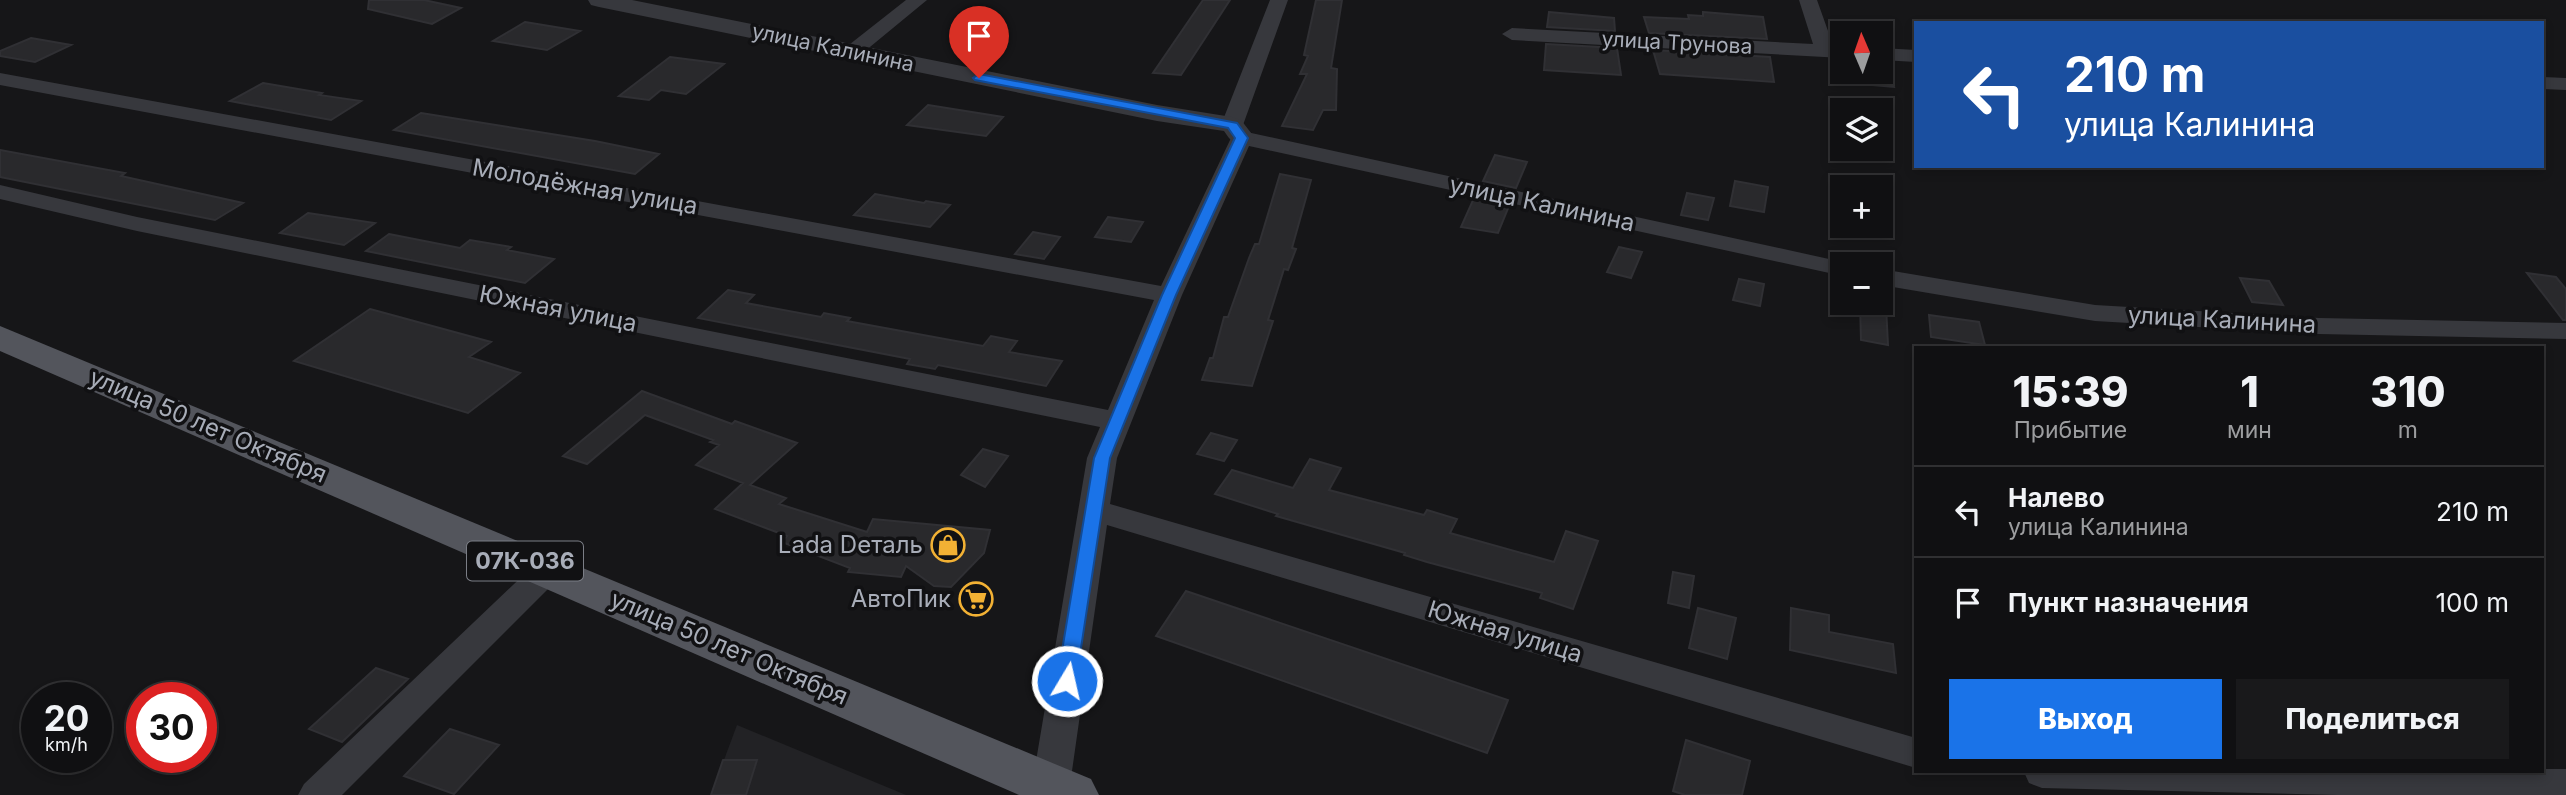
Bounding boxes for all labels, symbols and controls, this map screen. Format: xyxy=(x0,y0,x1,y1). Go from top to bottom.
pin xyxy=(949,6,1009,78)
icon: arrive xyxy=(960,17,998,55)
street label: улица Калинина xyxy=(750,18,916,77)
north arrow xyxy=(1830,21,1894,84)
map controls xyxy=(1830,21,1893,315)
street label: улица Трунова xyxy=(1601,26,1753,59)
text: 210 m xyxy=(2064,45,2205,104)
icon: left xyxy=(1949,49,2040,140)
button: layers xyxy=(1830,98,1893,161)
text: улица Калинина xyxy=(2064,105,2315,144)
street label: Молодёжная улица xyxy=(470,152,700,221)
street label: улица Калинина xyxy=(1447,170,1637,237)
button: + xyxy=(1830,175,1893,238)
button: − xyxy=(1830,252,1893,315)
street label: Южная улица xyxy=(477,279,639,338)
street label: улица Калинина xyxy=(2127,300,2317,339)
street label: улица 50 лет Октября xyxy=(85,362,331,489)
text: 15:39 xyxy=(2012,366,2129,417)
text: 1 xyxy=(2240,366,2259,417)
text: 310 xyxy=(2370,366,2446,417)
text: Прибытие xyxy=(2014,416,2127,444)
text: мин xyxy=(2227,416,2272,444)
text: m xyxy=(2398,416,2418,444)
text: Налево xyxy=(2008,482,2105,513)
icon: left xyxy=(1949,493,1987,531)
text: 210 m xyxy=(2436,496,2509,527)
text: улица Калинина xyxy=(2008,513,2189,541)
shop icon: Lada Dеталь xyxy=(929,526,967,564)
place label: Lada Dеталь xyxy=(778,530,923,559)
road number: 07К-036 xyxy=(467,541,583,580)
supermarket icon: АвтоПик xyxy=(957,580,995,618)
street label: улица 50 лет Октября xyxy=(606,584,852,711)
place label: АвтоПик xyxy=(851,584,951,613)
icon: arrive xyxy=(1949,584,1987,622)
text: Пункт назначения xyxy=(2008,587,2249,618)
text: 100 m xyxy=(2436,587,2509,618)
street label: Южная улица xyxy=(1425,594,1586,669)
position arrow xyxy=(1030,644,1104,718)
button: Выход xyxy=(1949,679,2222,759)
button: Поделиться xyxy=(2236,679,2509,759)
speed limit sign: 30 xyxy=(126,682,217,773)
text: 20 xyxy=(44,697,89,739)
text: km/h xyxy=(45,734,88,755)

